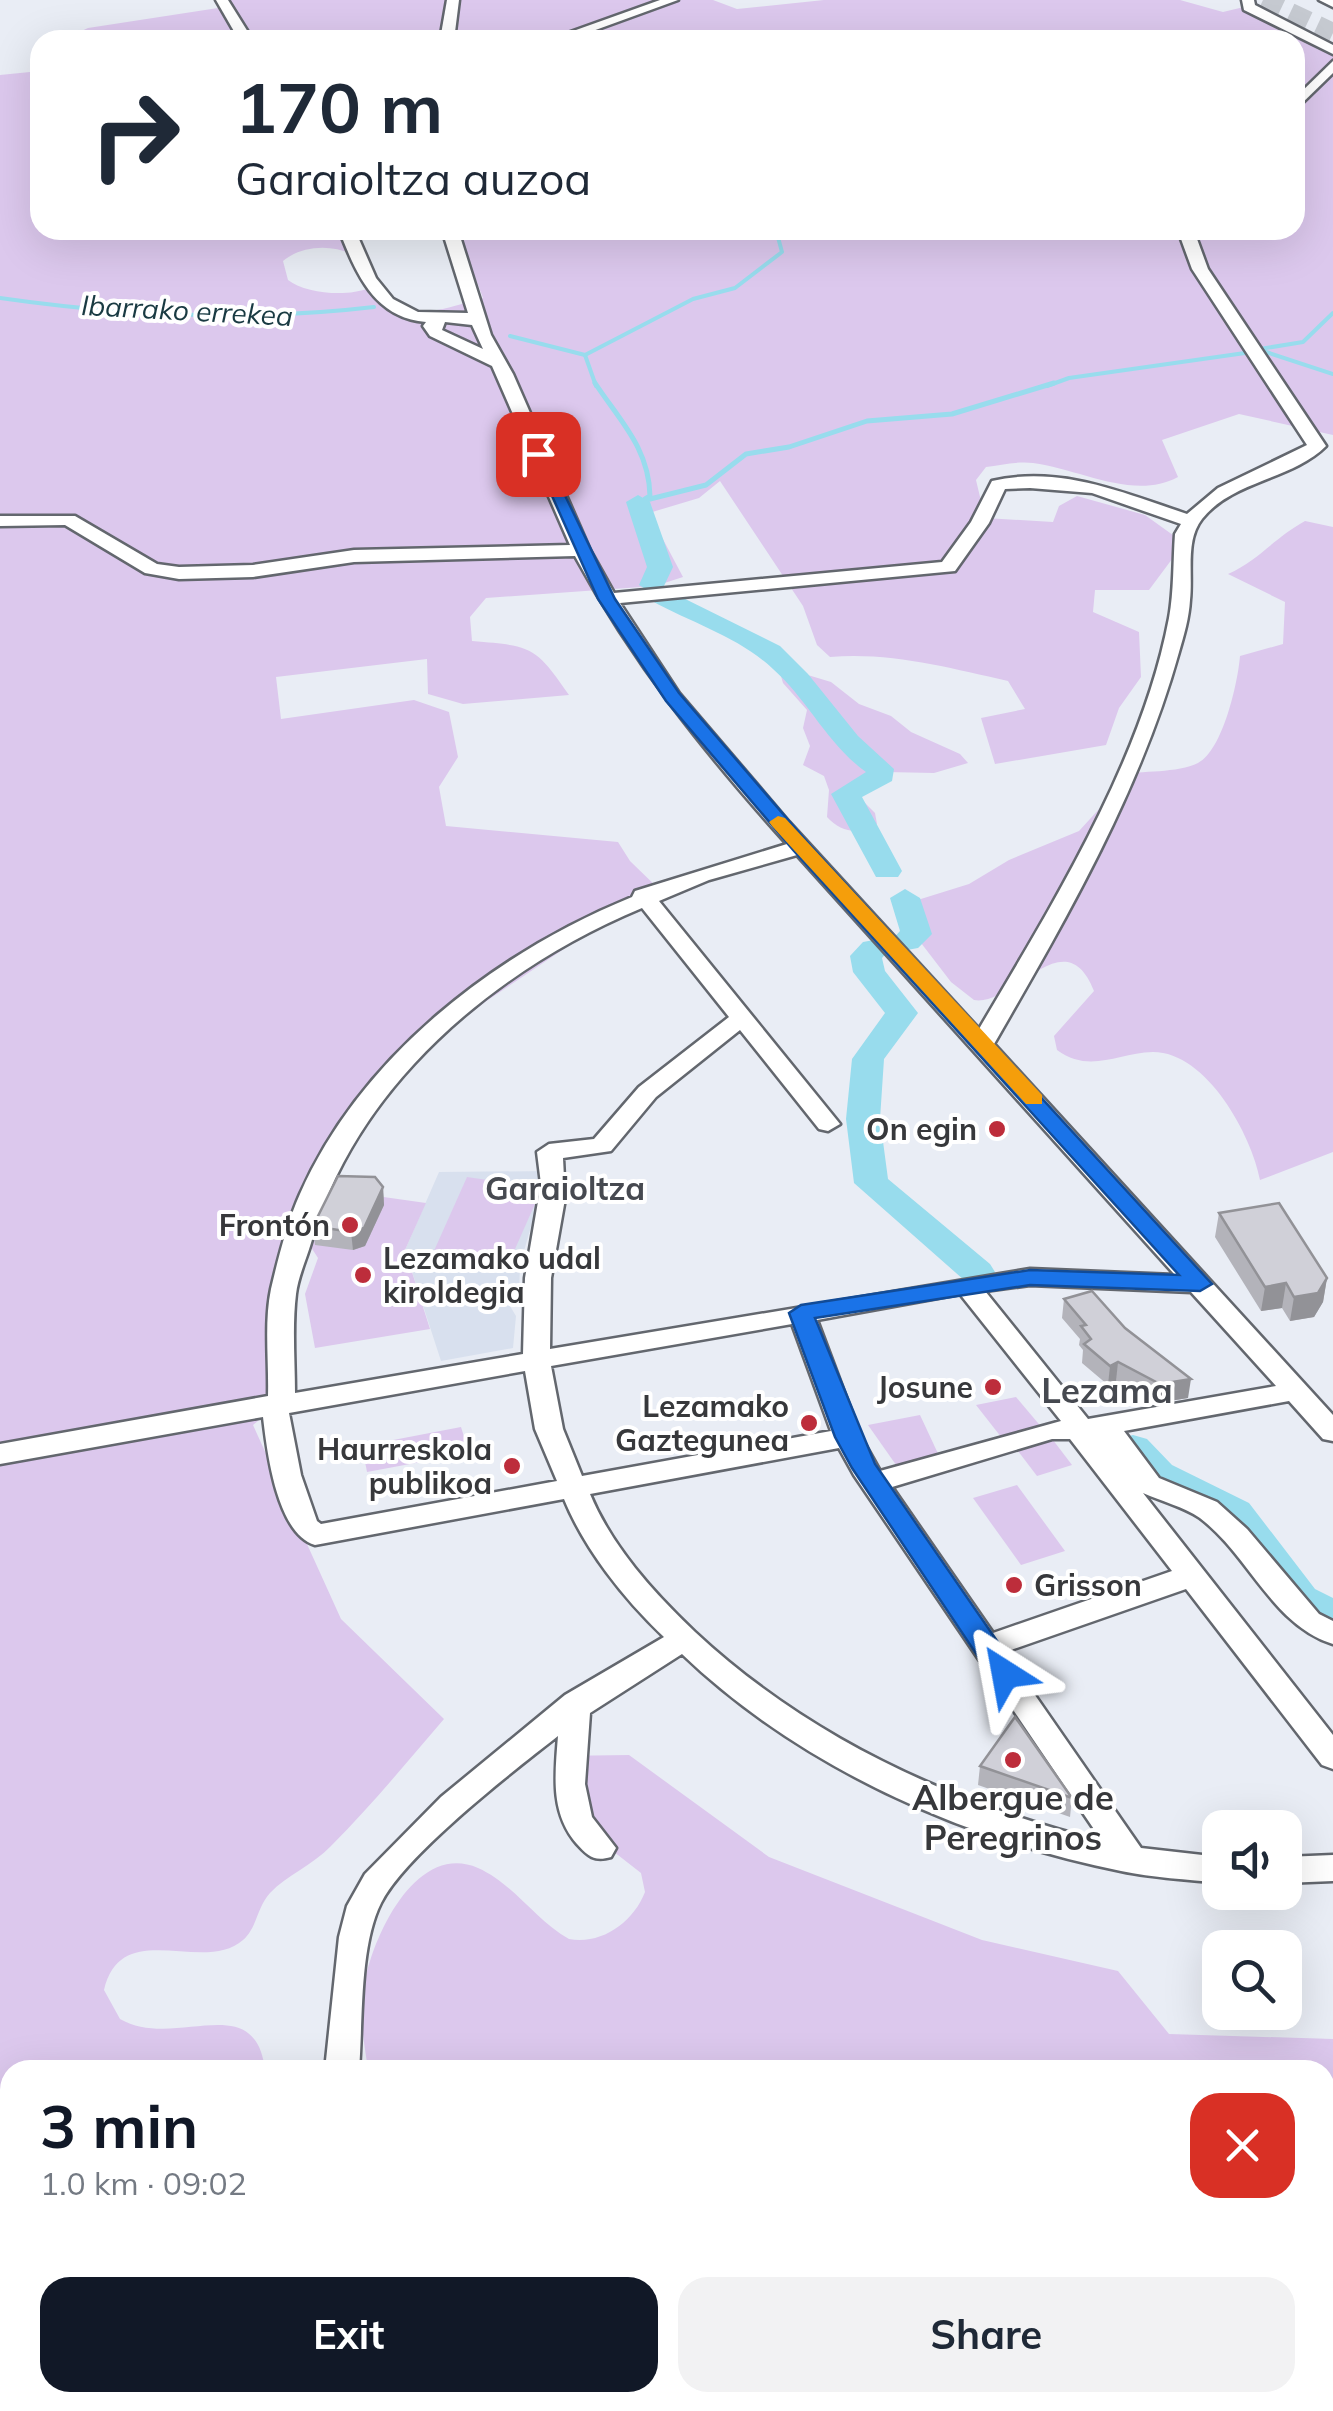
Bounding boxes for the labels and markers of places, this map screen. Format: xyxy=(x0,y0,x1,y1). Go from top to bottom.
pin xyxy=(496,412,581,497)
place label: On egin xyxy=(866,1110,977,1148)
marker: On egin xyxy=(986,1118,1008,1140)
place label: Frontón xyxy=(219,1206,330,1244)
marker: Frontón xyxy=(339,1214,361,1236)
place label: Lezamako udal kiroldegia xyxy=(383,1239,601,1311)
marker: Lezamako udal kiroldegia xyxy=(352,1264,374,1286)
place label: Josune xyxy=(877,1368,973,1406)
marker: Josune xyxy=(982,1376,1004,1398)
place label: Lezamako Gaztegunea xyxy=(615,1387,789,1459)
marker: Lezamako Gaztegunea xyxy=(798,1412,820,1434)
place label: Haurreskola publikoa xyxy=(317,1430,492,1502)
marker: Haurreskola publikoa xyxy=(501,1455,523,1477)
place label: Grisson xyxy=(1034,1566,1142,1604)
marker: Grisson xyxy=(1003,1574,1025,1596)
marker: Albergue de Peregrinos xyxy=(1002,1749,1024,1771)
place label: Albergue de Peregrinos xyxy=(912,1775,1114,1859)

